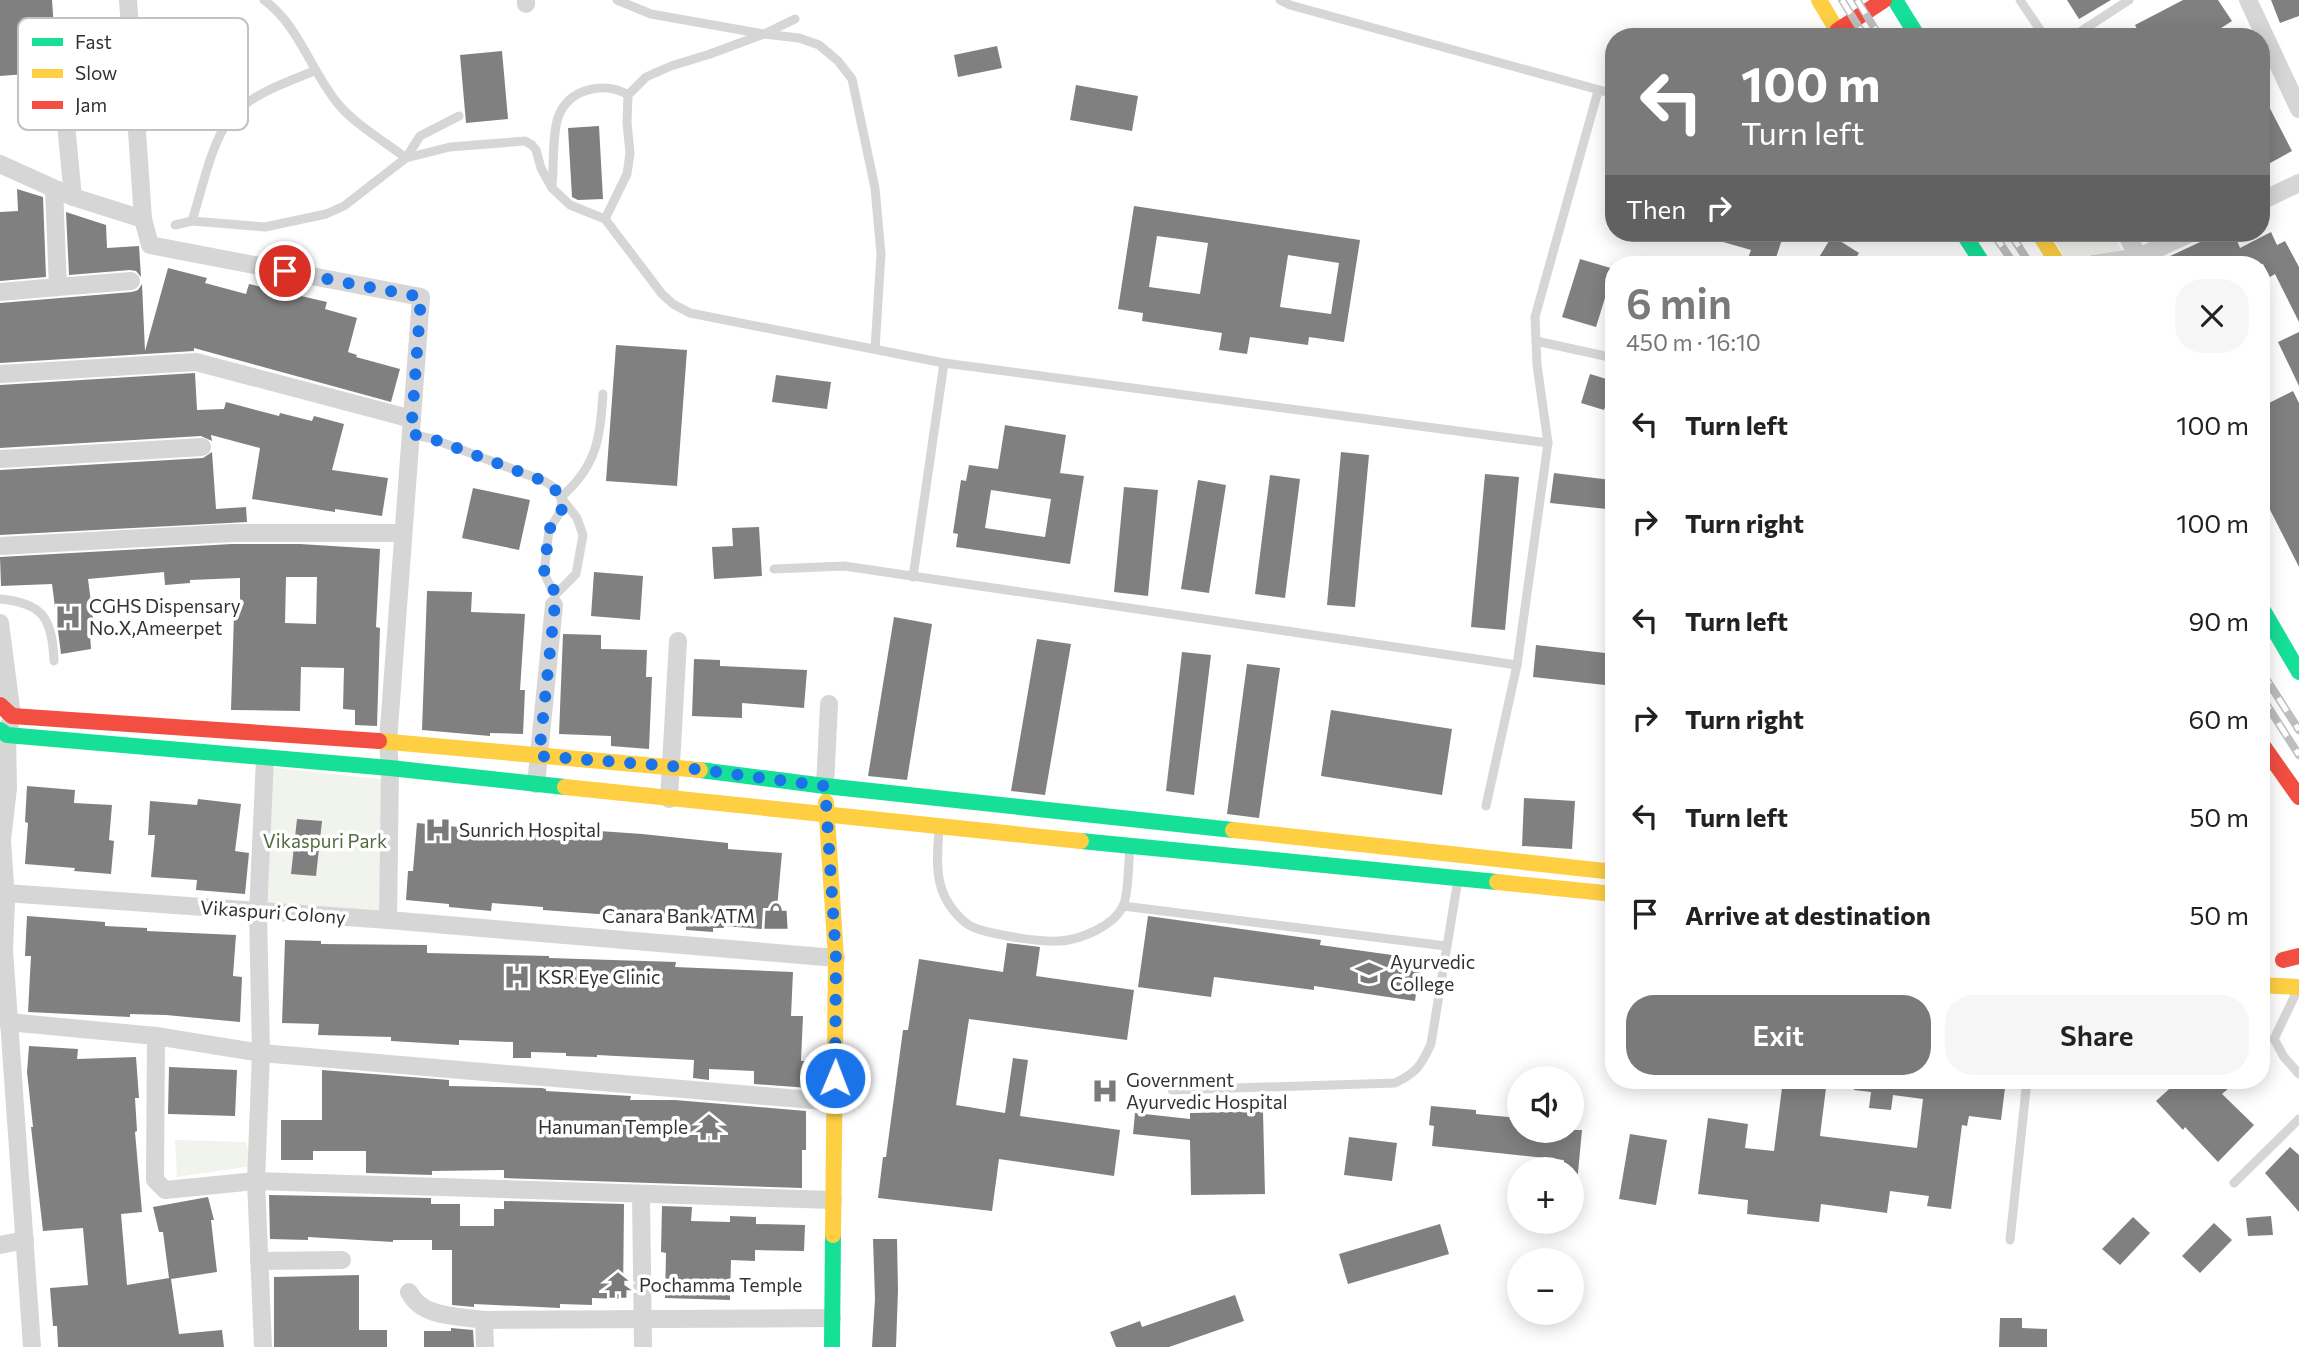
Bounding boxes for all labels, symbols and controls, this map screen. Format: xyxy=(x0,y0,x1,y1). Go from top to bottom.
legend xyxy=(18,18,248,130)
text: Fast xyxy=(75,30,112,53)
text: 100 m xyxy=(1741,52,1880,112)
icon: left xyxy=(1626,56,1717,147)
text: Slow xyxy=(75,61,117,84)
text: Jam xyxy=(75,93,107,116)
text: Turn left xyxy=(1741,112,1865,152)
icon: right xyxy=(1700,189,1738,227)
text: Then xyxy=(1626,193,1686,224)
pin xyxy=(255,241,315,301)
icon: arrive xyxy=(266,252,304,290)
text: 6 min xyxy=(1626,276,1732,328)
button: close xyxy=(2175,279,2249,353)
text: 450 m · 16:10 xyxy=(1626,328,1761,356)
icon: left xyxy=(1626,405,1664,443)
text: Turn left xyxy=(1685,409,1788,440)
text: 100 m xyxy=(2176,409,2249,440)
icon: right xyxy=(1626,503,1664,541)
text: Turn right xyxy=(1685,507,1804,538)
text: 100 m xyxy=(2176,507,2249,538)
place label: CGHS Dispensary No.X,Ameerpet xyxy=(89,594,241,639)
icon: left xyxy=(1626,601,1664,639)
hospital icon: CGHS Dispensary No.X,Ameerpet xyxy=(53,602,83,632)
text: Turn left xyxy=(1685,605,1788,636)
text: 90 m xyxy=(2189,605,2249,636)
icon: right xyxy=(1626,699,1664,737)
text: Turn right xyxy=(1685,703,1804,734)
text: 60 m xyxy=(2189,703,2249,734)
icon: left xyxy=(1626,797,1664,835)
text: Turn left xyxy=(1685,801,1788,832)
text: 50 m xyxy=(2189,801,2249,832)
hospital icon: Sunrich Hospital xyxy=(423,815,453,845)
place label: Sunrich Hospital xyxy=(459,818,601,841)
park label: Vikaspuri Park xyxy=(263,829,387,852)
street label: Vikaspuri Colony xyxy=(199,895,347,928)
icon: arrive xyxy=(1626,895,1664,933)
text: Arrive at destination xyxy=(1685,899,1931,930)
text: 50 m xyxy=(2189,899,2249,930)
shop icon: Canara Bank ATM xyxy=(761,901,791,931)
place label: Canara Bank ATM xyxy=(602,904,755,927)
place label: Ayurvedic College xyxy=(1390,950,1475,995)
school or university icon: Ayurvedic College xyxy=(1354,958,1384,988)
hospital icon: KSR Eye Clinic xyxy=(502,962,532,992)
place label: KSR Eye Clinic xyxy=(538,965,660,988)
button: Exit xyxy=(1626,995,1931,1075)
button: Share xyxy=(1945,995,2249,1075)
position arrow xyxy=(798,1041,872,1115)
map controls xyxy=(1507,1066,1584,1325)
button: sound xyxy=(1507,1066,1584,1143)
place label: Government Ayurvedic Hospital xyxy=(1126,1068,1287,1113)
hospital icon: Government Ayurvedic Hospital xyxy=(1090,1076,1120,1106)
temple icon: Hanuman Temple xyxy=(694,1112,724,1142)
place label: Hanuman Temple xyxy=(538,1115,688,1138)
button: + xyxy=(1507,1157,1584,1234)
button: − xyxy=(1507,1248,1584,1325)
temple icon: Pochamma Temple xyxy=(603,1270,633,1300)
place label: Pochamma Temple xyxy=(639,1273,802,1296)

